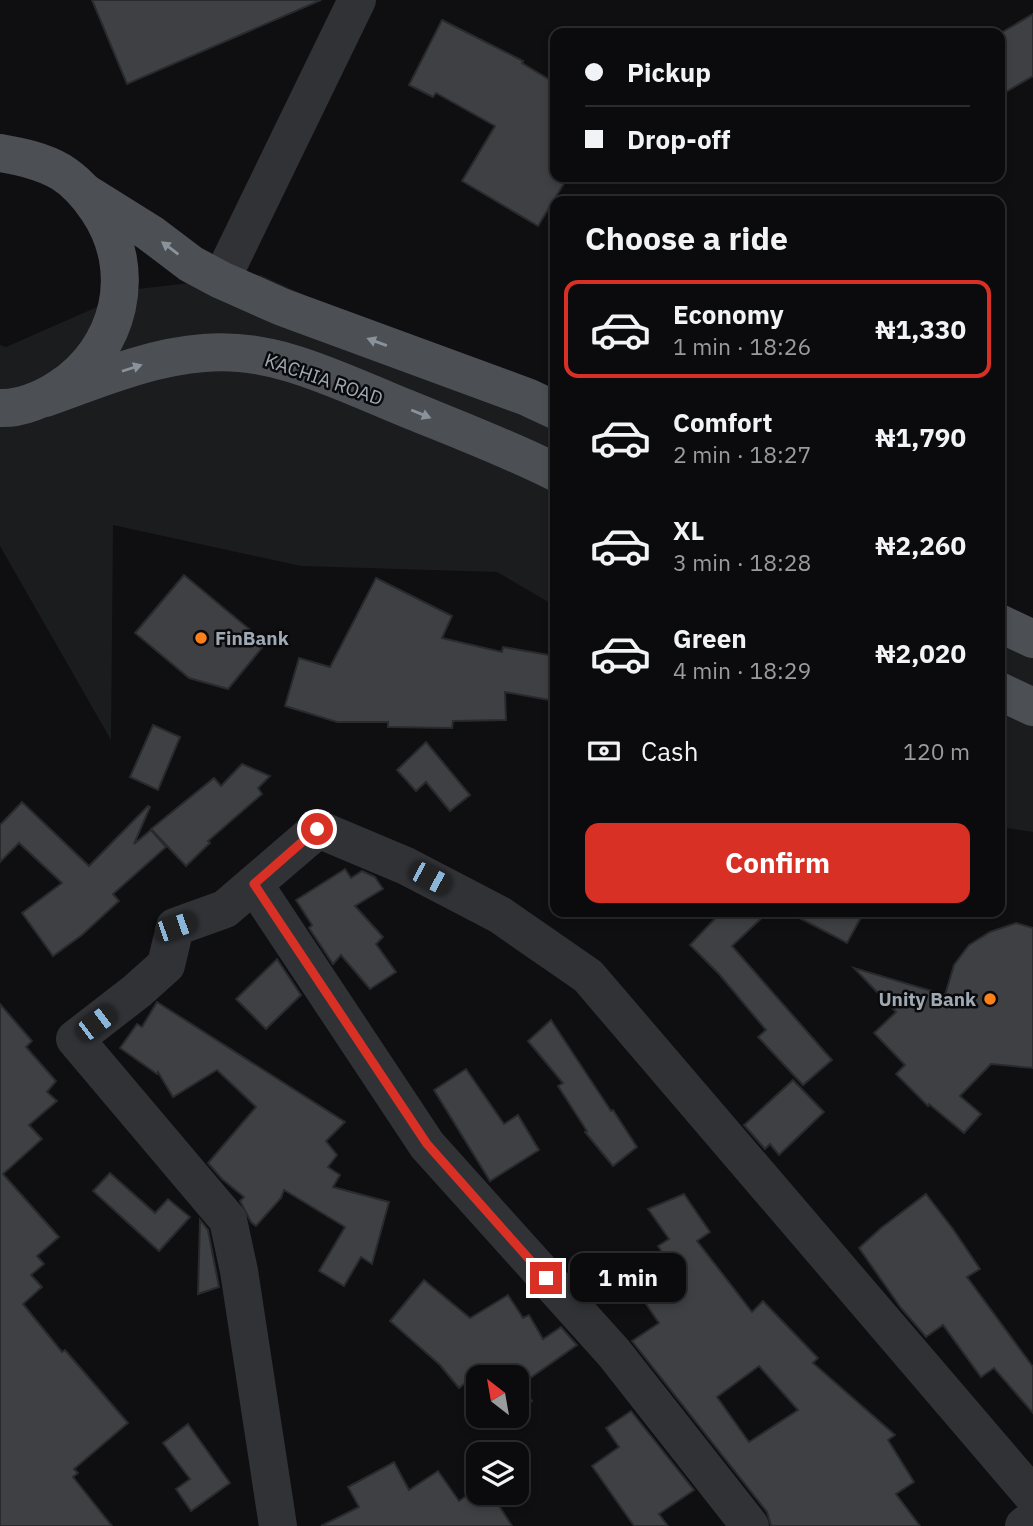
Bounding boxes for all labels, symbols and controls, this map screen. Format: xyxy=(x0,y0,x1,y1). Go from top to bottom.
text: Pickup xyxy=(627,55,711,89)
text: Drop-off xyxy=(627,122,730,156)
text: Choose a ride xyxy=(585,217,788,259)
one-way arrow xyxy=(162,241,180,256)
text: Economy xyxy=(673,297,784,331)
icon: car xyxy=(589,298,652,361)
text: ₦1,330 xyxy=(875,312,966,346)
text: 1 min · 18:26 xyxy=(673,331,811,361)
one-way arrow xyxy=(366,336,387,347)
street label: KACHIA ROAD xyxy=(262,348,386,410)
one-way arrow xyxy=(122,362,143,373)
text: Comfort xyxy=(673,405,772,439)
icon: car xyxy=(589,406,652,469)
one-way arrow xyxy=(410,409,431,420)
text: ₦1,790 xyxy=(875,420,966,454)
text: 2 min · 18:27 xyxy=(673,439,811,469)
text: XL xyxy=(673,513,704,547)
icon: car xyxy=(589,514,652,577)
text: ₦2,260 xyxy=(875,528,966,562)
text: 3 min · 18:28 xyxy=(673,547,811,577)
text: Green xyxy=(673,621,747,655)
icon: car xyxy=(589,622,652,685)
place label: FinBank xyxy=(215,626,289,650)
marker: FinBank xyxy=(193,630,209,646)
text: ₦2,020 xyxy=(875,636,966,670)
text: 4 min · 18:29 xyxy=(673,655,811,685)
icon: cash xyxy=(585,732,623,770)
text: Cash xyxy=(641,734,698,768)
text: 120 m xyxy=(903,736,970,766)
route start xyxy=(301,813,333,845)
button: Confirm xyxy=(585,823,970,903)
car xyxy=(407,859,454,897)
car xyxy=(152,910,199,944)
place label: Unity Bank xyxy=(878,987,976,1011)
marker: Unity Bank xyxy=(982,991,998,1007)
car xyxy=(73,1002,120,1044)
callout: 1 min xyxy=(570,1254,686,1302)
route end xyxy=(530,1262,562,1294)
text: 1 min xyxy=(598,1262,658,1292)
north arrow xyxy=(466,1365,528,1428)
map controls xyxy=(466,1365,529,1505)
button: layers xyxy=(466,1442,529,1505)

